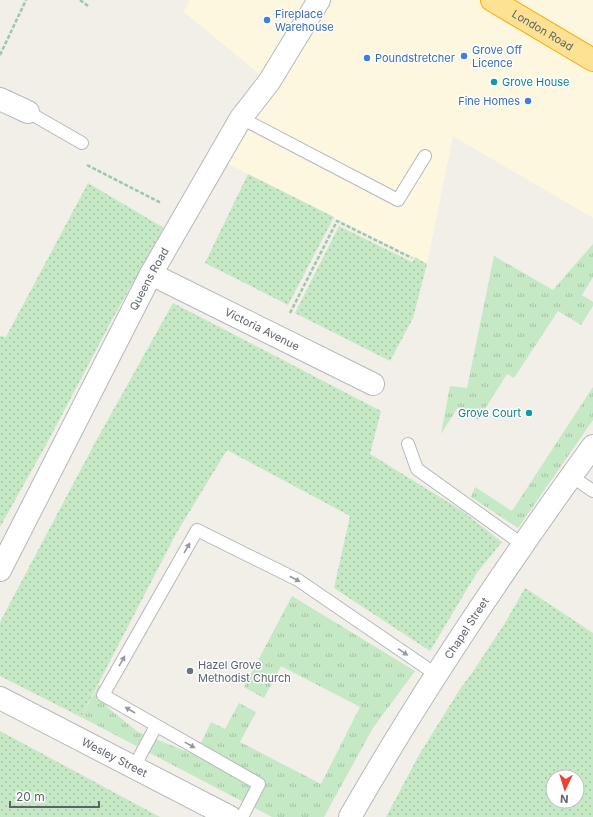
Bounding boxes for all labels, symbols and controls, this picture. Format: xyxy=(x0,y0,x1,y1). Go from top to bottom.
place label: Fireplace Warehouse xyxy=(275,7,334,34)
street label: London Road xyxy=(510,7,576,54)
marker: Fireplace Warehouse xyxy=(262,15,272,25)
place label: Grove Off Licence xyxy=(472,43,522,70)
place label: Poundstretcher xyxy=(375,51,455,65)
marker: Grove Off Licence xyxy=(459,51,469,61)
marker: Poundstretcher xyxy=(362,53,372,63)
place label: Grove House xyxy=(502,75,570,89)
marker: Grove House xyxy=(489,77,499,87)
place label: Fine Homes xyxy=(458,94,520,108)
marker: Fine Homes xyxy=(523,96,533,106)
street label: Queens Road xyxy=(127,245,172,313)
street label: Victoria Avenue xyxy=(222,305,302,353)
place label: Grove Court xyxy=(458,406,521,420)
marker: Grove Court xyxy=(524,408,534,418)
one-way arrow xyxy=(183,542,190,554)
one-way arrow xyxy=(289,576,301,582)
street label: Chapel Street xyxy=(441,594,492,662)
one-way arrow xyxy=(397,648,408,656)
one-way arrow xyxy=(118,655,125,667)
place label: Hazel Grove Methodist Church xyxy=(198,658,291,685)
marker: Hazel Grove Methodist Church xyxy=(185,666,195,676)
one-way arrow xyxy=(124,707,136,714)
street label: Wesley Street xyxy=(79,735,150,780)
one-way arrow xyxy=(185,741,196,748)
north arrow xyxy=(545,769,585,809)
scale bar xyxy=(10,783,99,809)
text: 20 m xyxy=(16,789,45,804)
text: N xyxy=(560,792,569,806)

